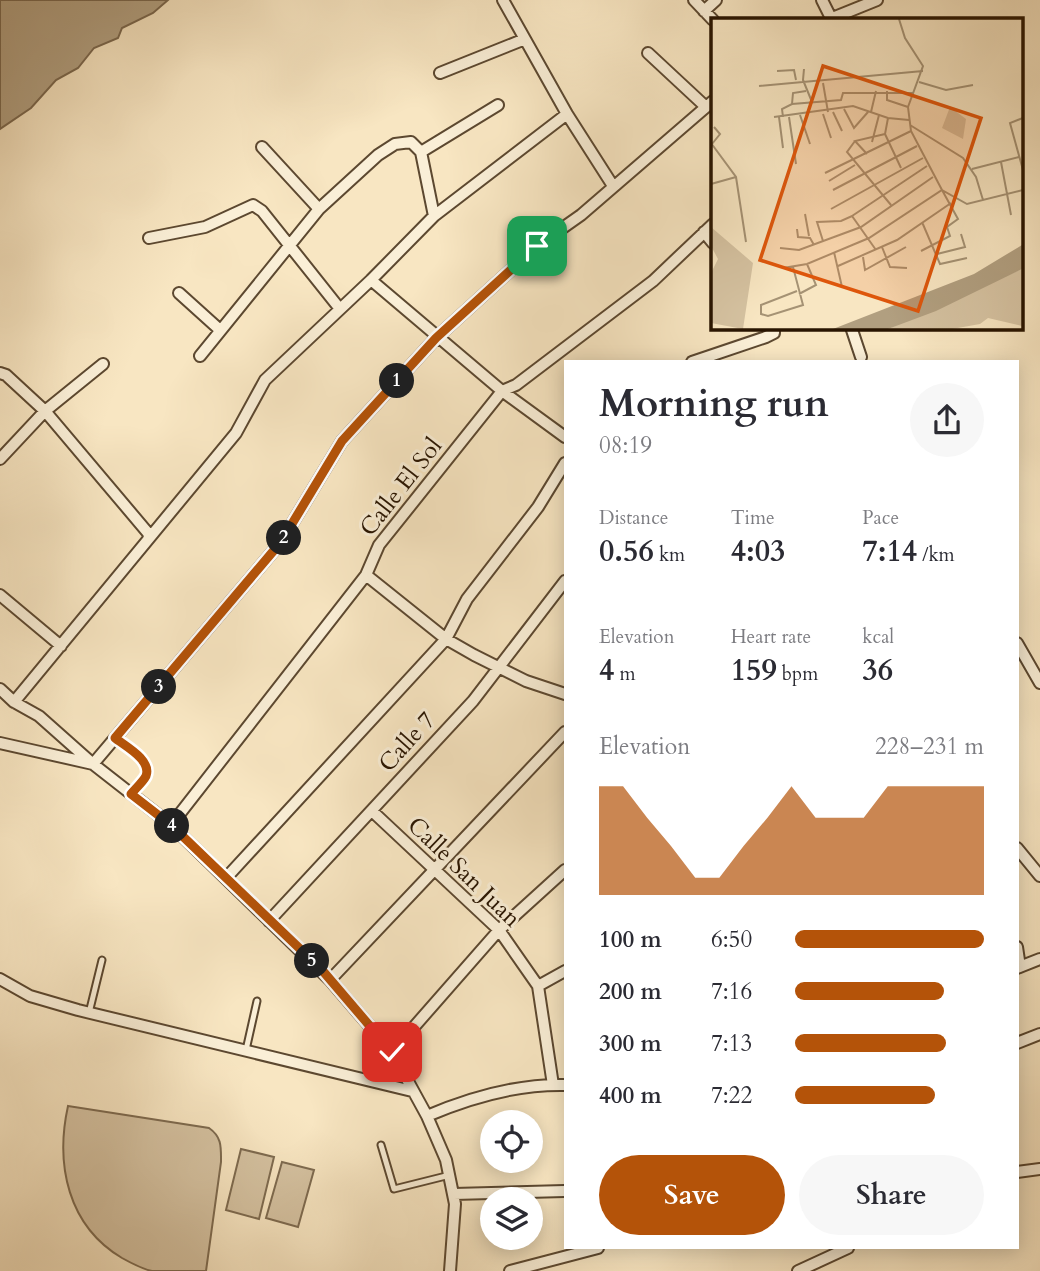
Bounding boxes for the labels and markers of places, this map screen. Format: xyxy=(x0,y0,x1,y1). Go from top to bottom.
pin xyxy=(507,216,567,276)
pin: 1 xyxy=(380,364,414,398)
pin: 2 xyxy=(266,520,302,556)
pin: 3 xyxy=(142,670,176,704)
pin: 4 xyxy=(154,808,190,844)
pin: 5 xyxy=(294,944,330,978)
pin xyxy=(362,1022,422,1082)

